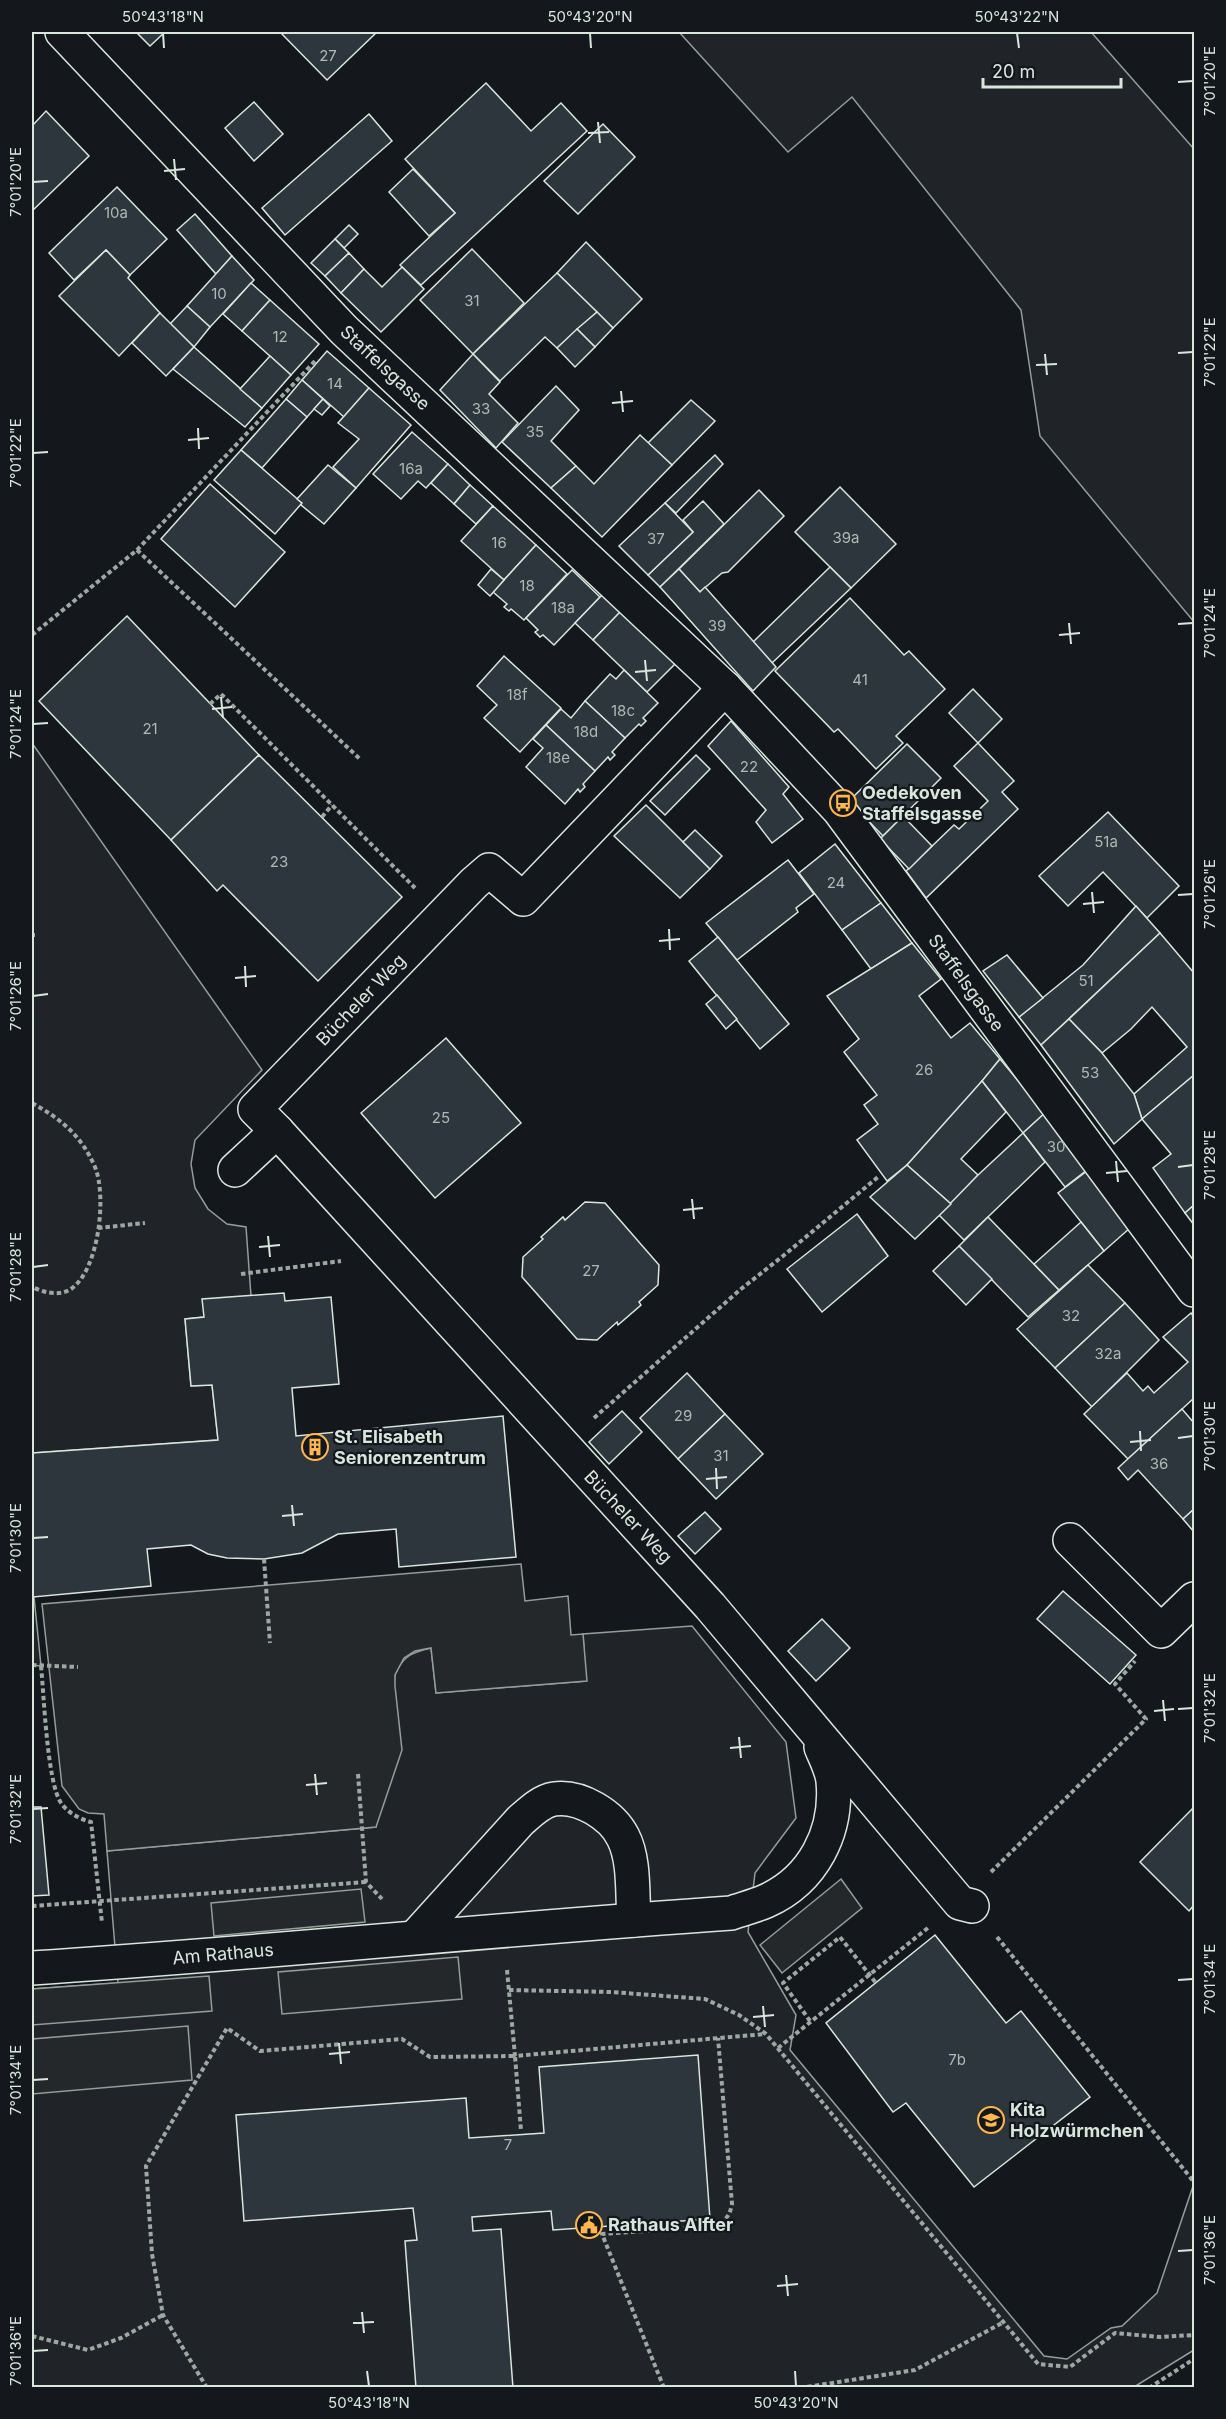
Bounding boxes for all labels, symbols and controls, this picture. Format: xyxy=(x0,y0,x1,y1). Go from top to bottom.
text: 50°43'18"N xyxy=(122,7,204,26)
text: 50°43'20"N xyxy=(547,7,633,26)
text: 50°43'22"N xyxy=(975,7,1059,26)
house number: 27 xyxy=(319,46,337,65)
text: 7°01'20"E xyxy=(1200,46,1219,116)
scale bar xyxy=(983,51,1121,89)
text: 20 m xyxy=(992,61,1035,82)
text: 7°01'20"E xyxy=(6,147,25,217)
house number: 10a xyxy=(104,203,128,222)
house number: 10 xyxy=(211,284,227,303)
house number: 31 xyxy=(464,291,480,310)
text: 7°01'22"E xyxy=(1200,317,1219,387)
street label: Staffelsgasse xyxy=(336,321,434,414)
house number: 12 xyxy=(272,327,288,346)
house number: 14 xyxy=(327,374,343,393)
house number: 33 xyxy=(472,399,490,418)
text: 7°01'22"E xyxy=(6,418,25,488)
house number: 35 xyxy=(526,422,544,441)
house number: 16a xyxy=(399,459,423,478)
house number: 39a xyxy=(833,528,860,547)
house number: 37 xyxy=(647,529,665,548)
house number: 16 xyxy=(491,533,507,552)
house number: 18 xyxy=(519,576,535,595)
text: 7°01'24"E xyxy=(1200,588,1219,658)
house number: 18a xyxy=(551,598,575,617)
house number: 39 xyxy=(708,616,726,635)
house number: 41 xyxy=(852,670,868,689)
house number: 18f xyxy=(507,685,528,704)
text: 7°01'24"E xyxy=(6,689,25,759)
house number: 18c xyxy=(611,701,635,720)
house number: 21 xyxy=(142,719,158,738)
house number: 18d xyxy=(574,722,598,741)
house number: 18e xyxy=(546,748,570,767)
house number: 22 xyxy=(740,757,758,776)
place label: Oedekoven Staffelsgasse xyxy=(862,782,983,824)
bus stop icon: Oedekoven Staffelsgasse xyxy=(828,788,858,818)
house number: 51a xyxy=(1094,832,1118,851)
house number: 23 xyxy=(270,852,288,871)
text: 7°01'26"E xyxy=(1200,859,1219,929)
house number: 24 xyxy=(827,873,845,892)
street label: Staffelsgasse xyxy=(924,930,1009,1035)
street label: Bücheler Weg xyxy=(312,950,409,1050)
text: 7°01'26"E xyxy=(6,961,25,1031)
house number: 51 xyxy=(1078,971,1094,990)
house number: 26 xyxy=(915,1060,933,1079)
house number: 53 xyxy=(1081,1063,1099,1082)
house number: 25 xyxy=(432,1108,450,1127)
text: 7°01'28"E xyxy=(1200,1130,1219,1200)
house number: 30 xyxy=(1047,1137,1065,1156)
text: 7°01'28"E xyxy=(6,1232,25,1302)
house number: 27 xyxy=(582,1261,600,1280)
house number: 32 xyxy=(1062,1306,1080,1325)
house number: 32a xyxy=(1095,1344,1121,1363)
text: 7°01'30"E xyxy=(1200,1401,1219,1471)
house number: 29 xyxy=(674,1406,692,1425)
place label: St. Elisabeth Seniorenzentrum xyxy=(334,1426,486,1468)
building icon: St. Elisabeth Seniorenzentrum xyxy=(300,1432,330,1462)
house number: 31 xyxy=(713,1446,729,1465)
house number: 36 xyxy=(1150,1454,1168,1473)
street label: Bücheler Weg xyxy=(580,1466,677,1567)
text: 7°01'30"E xyxy=(6,1503,25,1573)
text: 7°01'32"E xyxy=(1200,1673,1219,1743)
text: 7°01'32"E xyxy=(6,1774,25,1844)
street label: Am Rathaus xyxy=(171,1939,274,1968)
text: 7°01'34"E xyxy=(1200,1944,1219,2014)
text: 7°01'34"E xyxy=(6,2045,25,2115)
house number: 7b xyxy=(948,2050,966,2069)
place label: Kita Holzwürmchen xyxy=(1010,2099,1144,2141)
school or university icon: Kita Holzwürmchen xyxy=(976,2105,1006,2135)
house number: 7 xyxy=(504,2135,512,2154)
public building icon: Rathaus Alfter xyxy=(574,2210,604,2240)
place label: Rathaus Alfter xyxy=(608,2214,733,2235)
text: 7°01'36"E xyxy=(1200,2215,1219,2285)
text: 7°01'36"E xyxy=(6,2316,25,2386)
text: 50°43'18"N xyxy=(328,2393,410,2412)
text: 50°43'20"N xyxy=(753,2393,839,2412)

